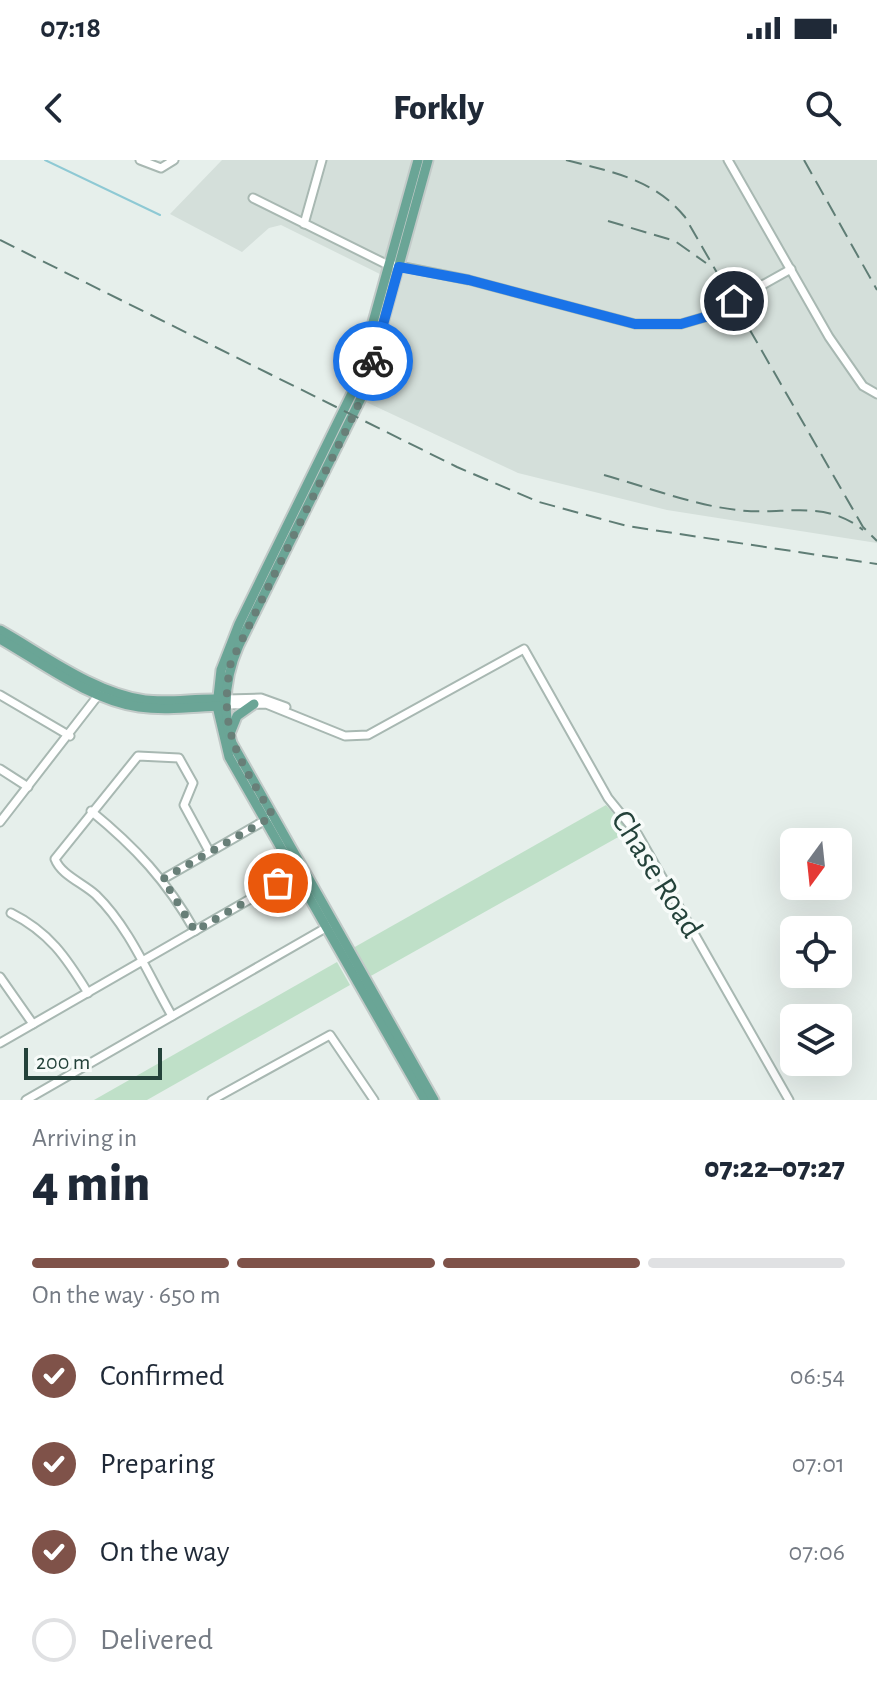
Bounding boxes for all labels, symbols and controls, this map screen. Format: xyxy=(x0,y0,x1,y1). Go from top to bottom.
text: 07:18 xyxy=(40,13,101,43)
icon: back xyxy=(32,86,76,130)
icon: search xyxy=(801,86,845,130)
text: Forkly xyxy=(393,90,484,126)
pin xyxy=(700,267,768,335)
icon: home xyxy=(712,279,756,323)
courier xyxy=(333,321,413,401)
icon: bike xyxy=(351,339,395,383)
street label: Chase Road xyxy=(605,805,709,943)
north arrow xyxy=(780,828,852,900)
map controls xyxy=(780,828,852,1076)
pin xyxy=(244,849,312,917)
icon: bag xyxy=(256,861,300,905)
button: locate xyxy=(780,916,852,988)
button: layers xyxy=(780,1004,852,1076)
scale bar xyxy=(24,1044,162,1080)
text: 200 m xyxy=(36,1051,90,1073)
text: Arriving in xyxy=(32,1125,137,1151)
text: 07:22–07:27 xyxy=(704,1153,845,1183)
text: 4 min xyxy=(32,1158,150,1210)
text: On the way · 650 m xyxy=(32,1282,221,1308)
icon: check xyxy=(32,1354,76,1398)
text: Confirmed xyxy=(100,1361,224,1391)
text: 06:54 xyxy=(790,1363,845,1389)
icon: check xyxy=(32,1442,76,1486)
text: Preparing xyxy=(100,1449,215,1479)
text: 07:01 xyxy=(792,1451,845,1477)
icon: check xyxy=(32,1530,76,1574)
text: On the way xyxy=(100,1537,229,1567)
text: 07:06 xyxy=(789,1539,845,1565)
text: Delivered xyxy=(100,1625,213,1655)

